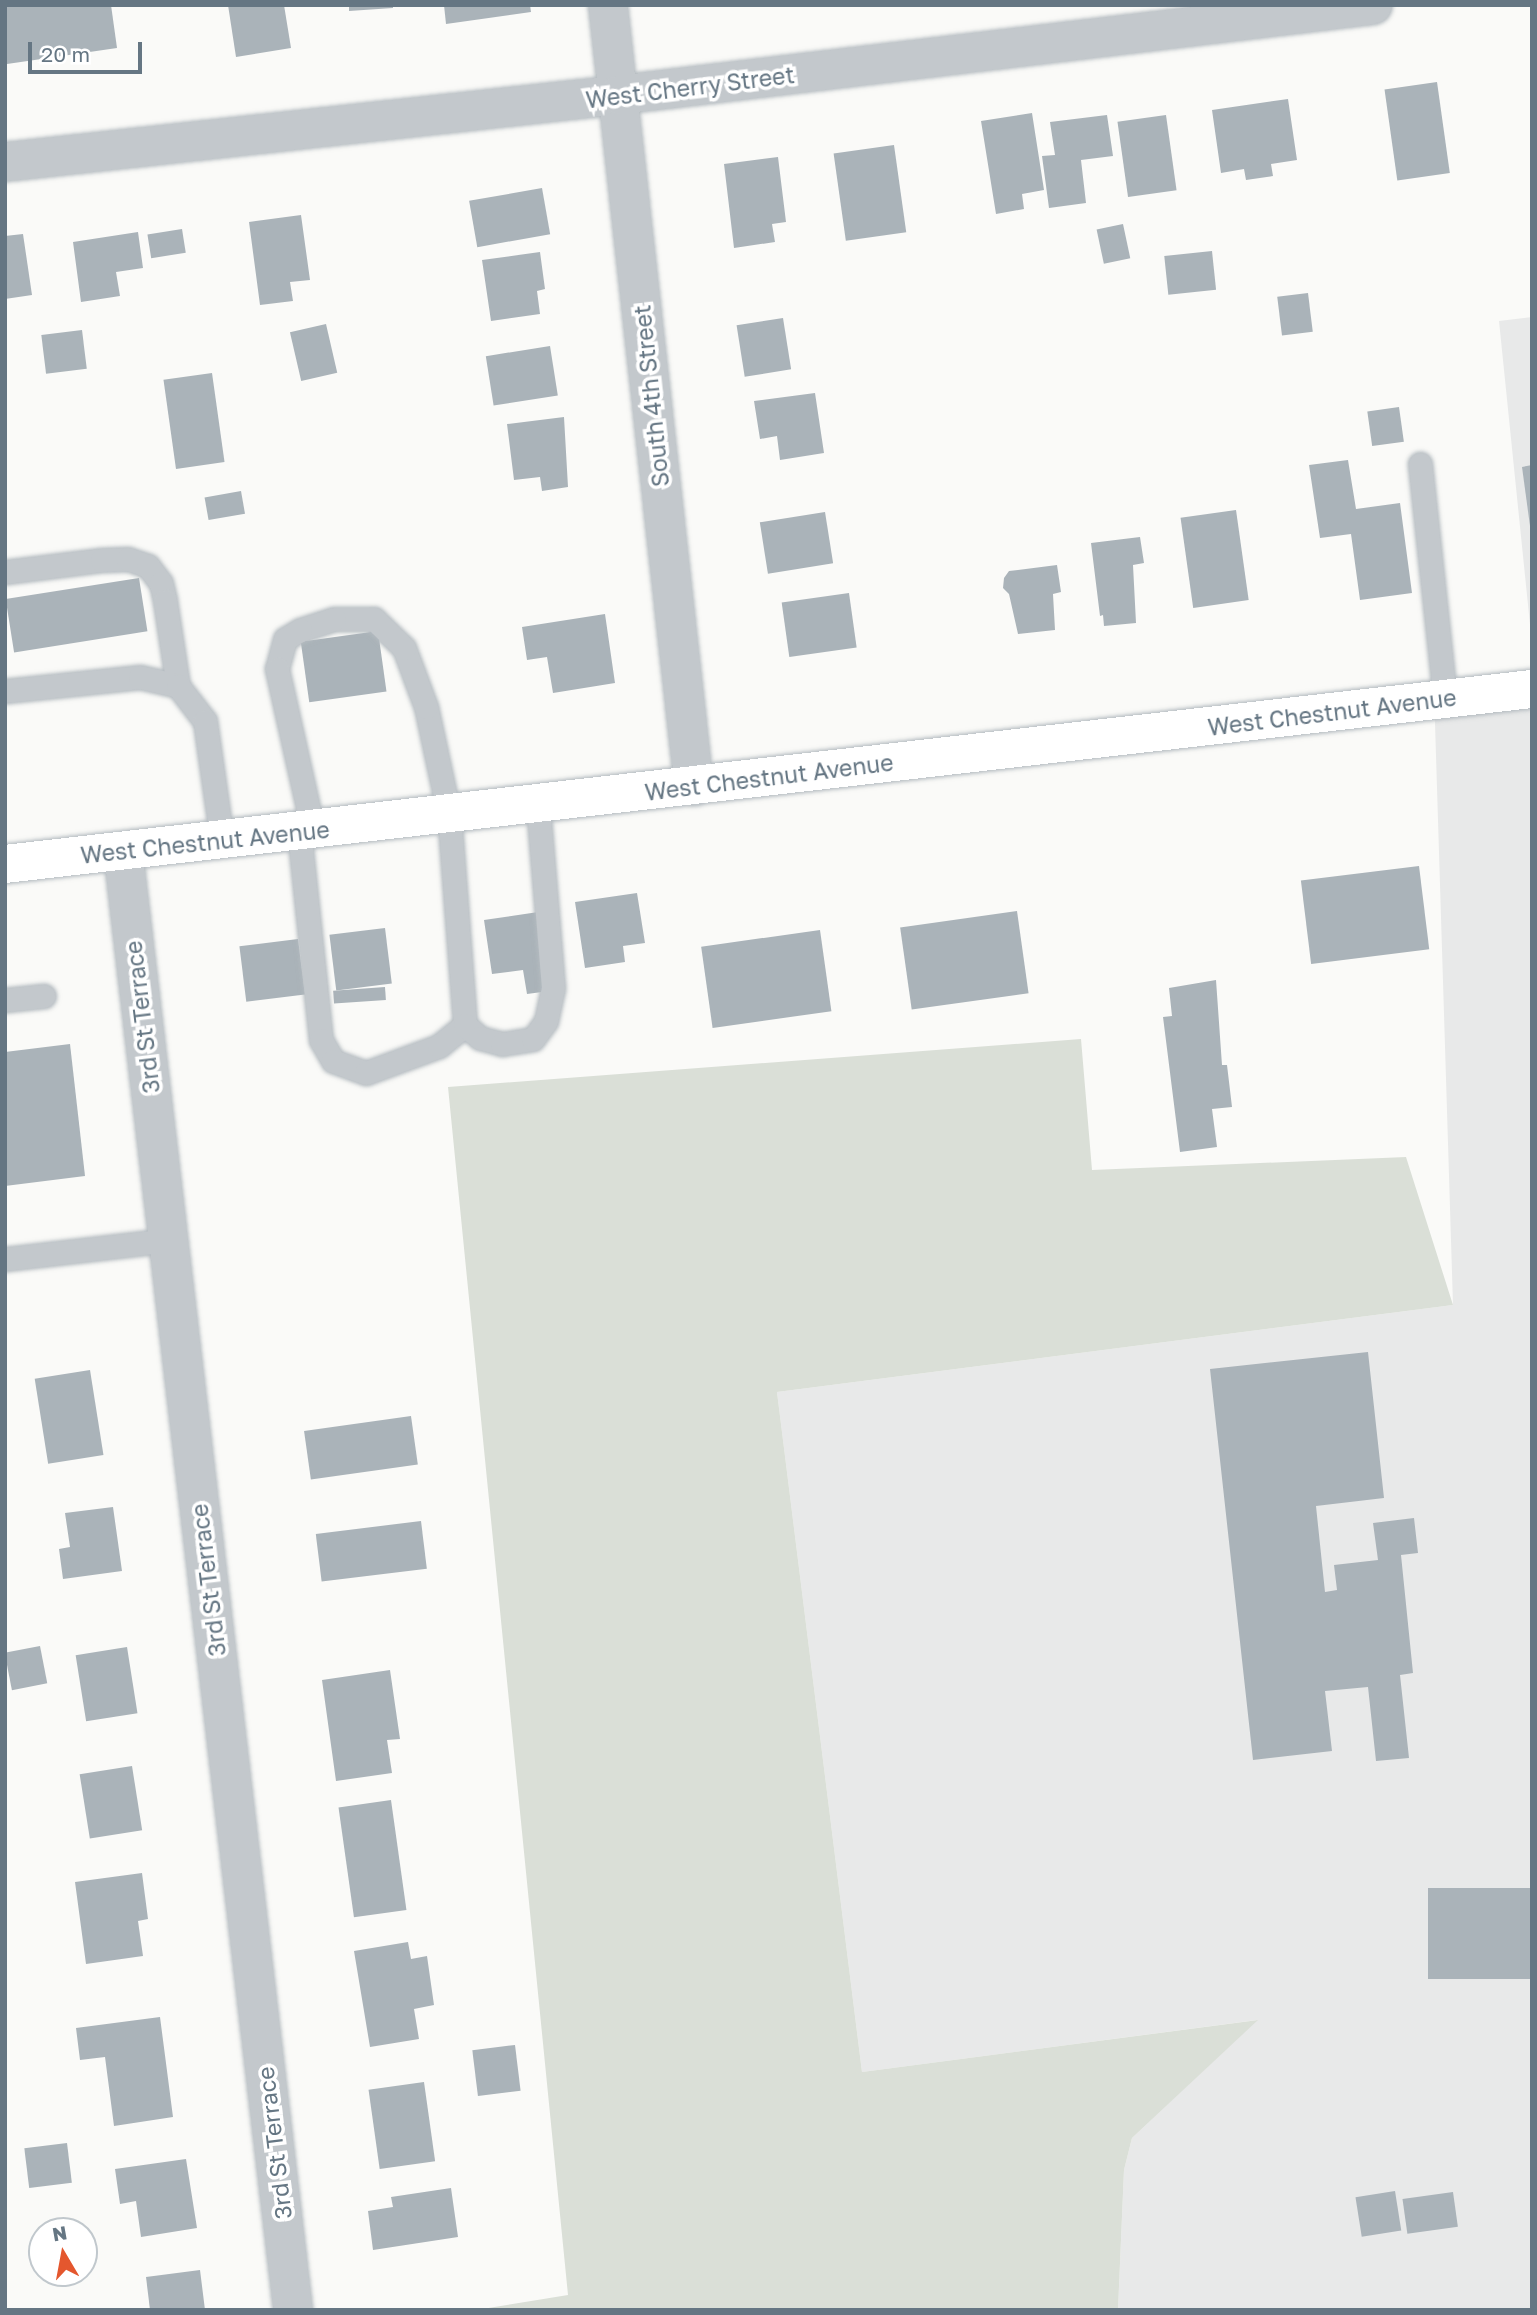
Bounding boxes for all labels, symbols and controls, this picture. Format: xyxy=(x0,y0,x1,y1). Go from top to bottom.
scale bar xyxy=(32,28,145,72)
text: 20 m xyxy=(41,41,90,67)
street label: West Cherry Street xyxy=(584,61,796,113)
street label: South 4th Street xyxy=(628,304,674,488)
street label: West Chestnut Avenue xyxy=(1206,683,1458,741)
street label: West Chestnut Avenue xyxy=(643,748,895,806)
street label: West Chestnut Avenue xyxy=(79,815,331,869)
street label: 3rd St Terrace xyxy=(119,939,165,1095)
street label: 3rd St Terrace xyxy=(185,1502,231,1658)
street label: 3rd St Terrace xyxy=(251,2065,297,2221)
north arrow xyxy=(28,2217,98,2287)
text: N xyxy=(50,2220,69,2245)

